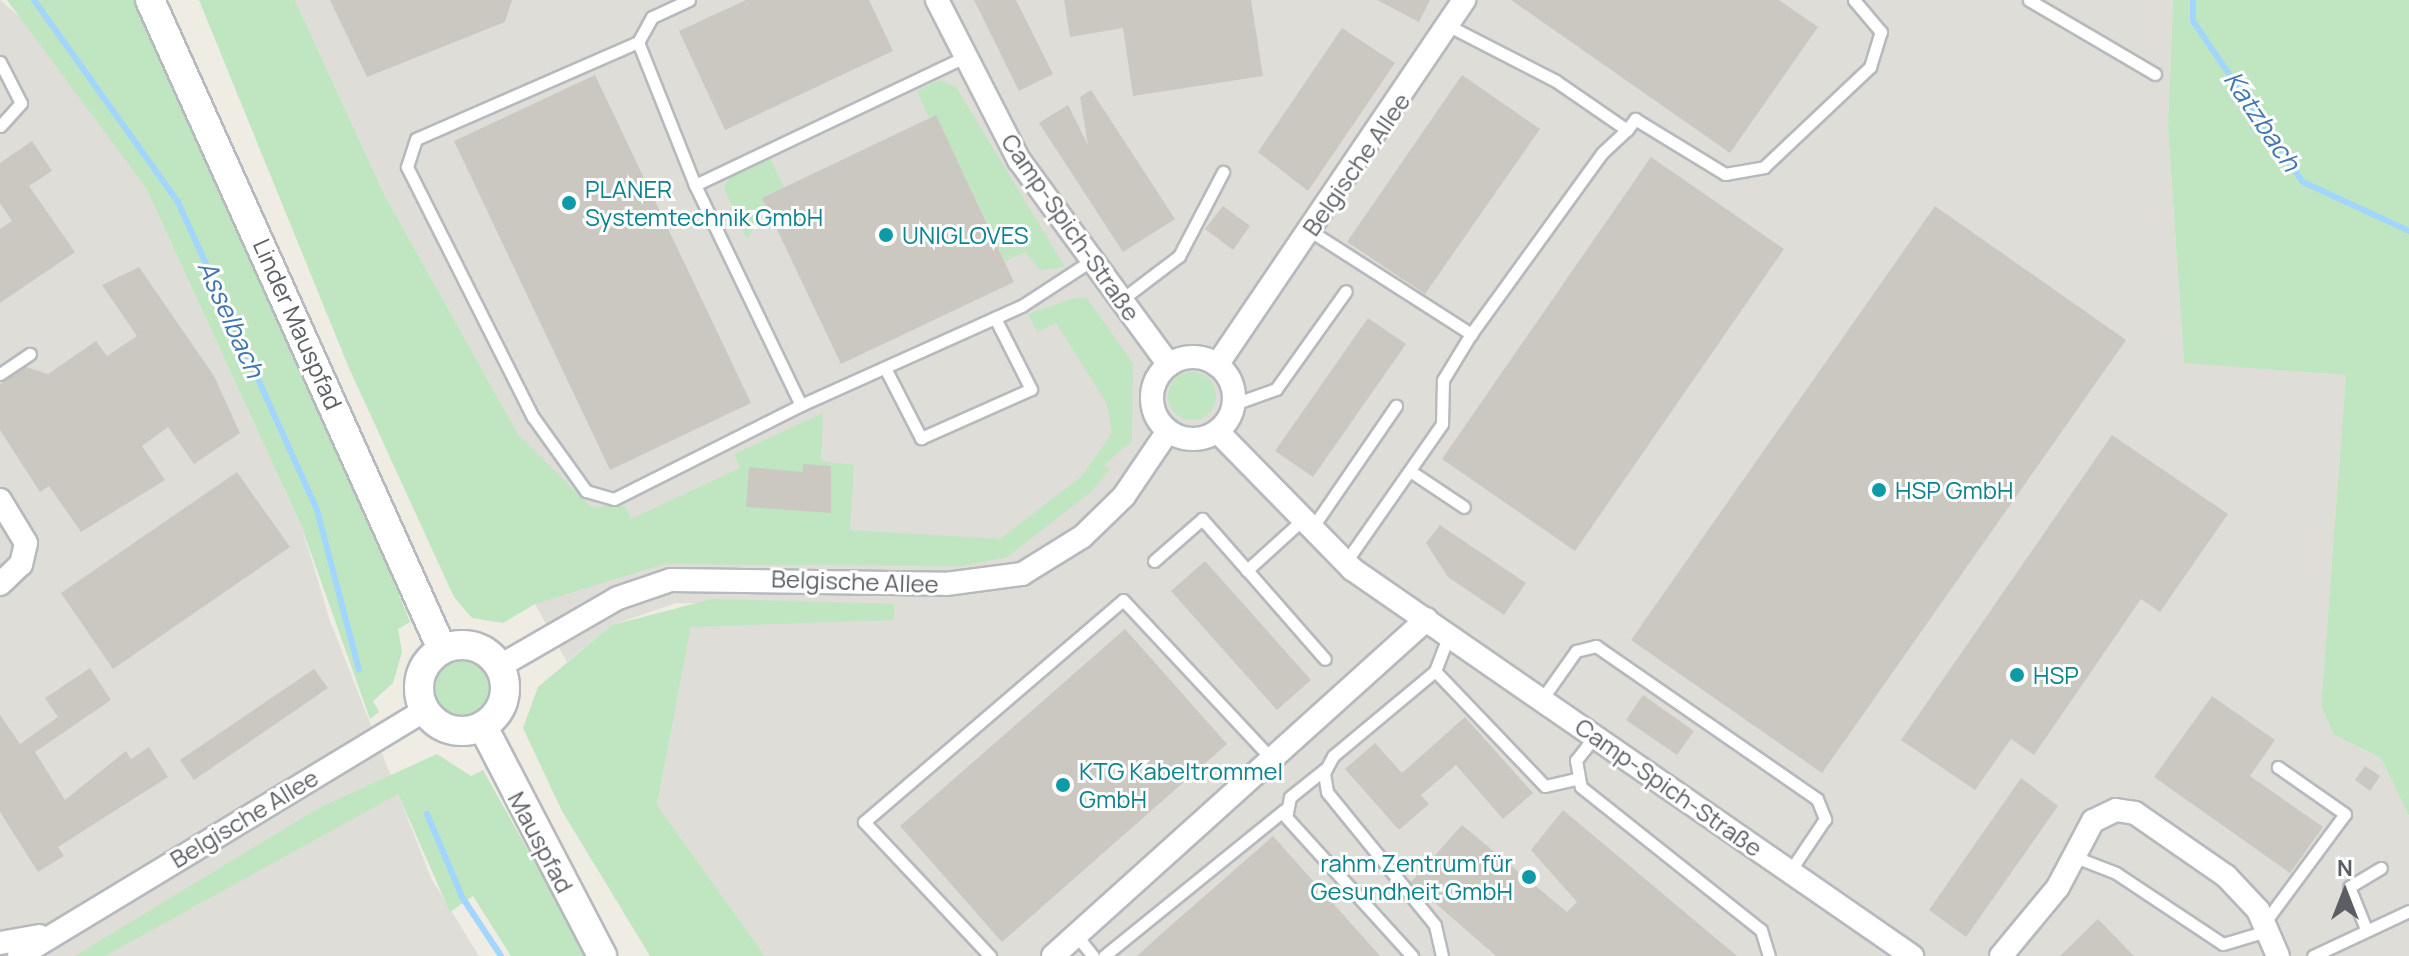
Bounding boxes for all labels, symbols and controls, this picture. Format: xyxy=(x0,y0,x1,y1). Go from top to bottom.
water label: Katzbach xyxy=(2217,65,2307,177)
street label: Belgische Allee xyxy=(1296,87,1416,241)
street label: Camp-Spich-Straße xyxy=(996,128,1146,326)
place label: PLANER Systemtechnik GmbH xyxy=(585,175,823,231)
marker: PLANER Systemtechnik GmbH xyxy=(560,194,578,212)
place label: UNIGLOVES xyxy=(902,221,1029,249)
marker: UNIGLOVES xyxy=(877,226,895,244)
street label: Linder Mauspfad xyxy=(247,234,349,414)
water label: Asselbach xyxy=(191,256,271,382)
place label: HSP GmbH xyxy=(1895,476,2013,504)
marker: HSP GmbH xyxy=(1870,481,1888,499)
street label: Belgische Allee xyxy=(771,564,939,598)
place label: HSP xyxy=(2033,661,2079,689)
marker: HSP xyxy=(2008,666,2026,684)
street label: Camp-Spich-Straße xyxy=(1570,712,1768,862)
place label: KTG Kabeltrommel GmbH xyxy=(1079,757,1283,813)
street label: Belgische Allee xyxy=(165,762,323,874)
marker: KTG Kabeltrommel GmbH xyxy=(1054,776,1072,794)
street label: Mauspfad xyxy=(502,787,580,897)
place label: rahm Zentrum für Gesundheit GmbH xyxy=(1311,849,1513,905)
north arrow xyxy=(2305,852,2385,932)
text: N xyxy=(2337,853,2353,883)
marker: rahm Zentrum für Gesundheit GmbH xyxy=(1520,868,1538,886)

